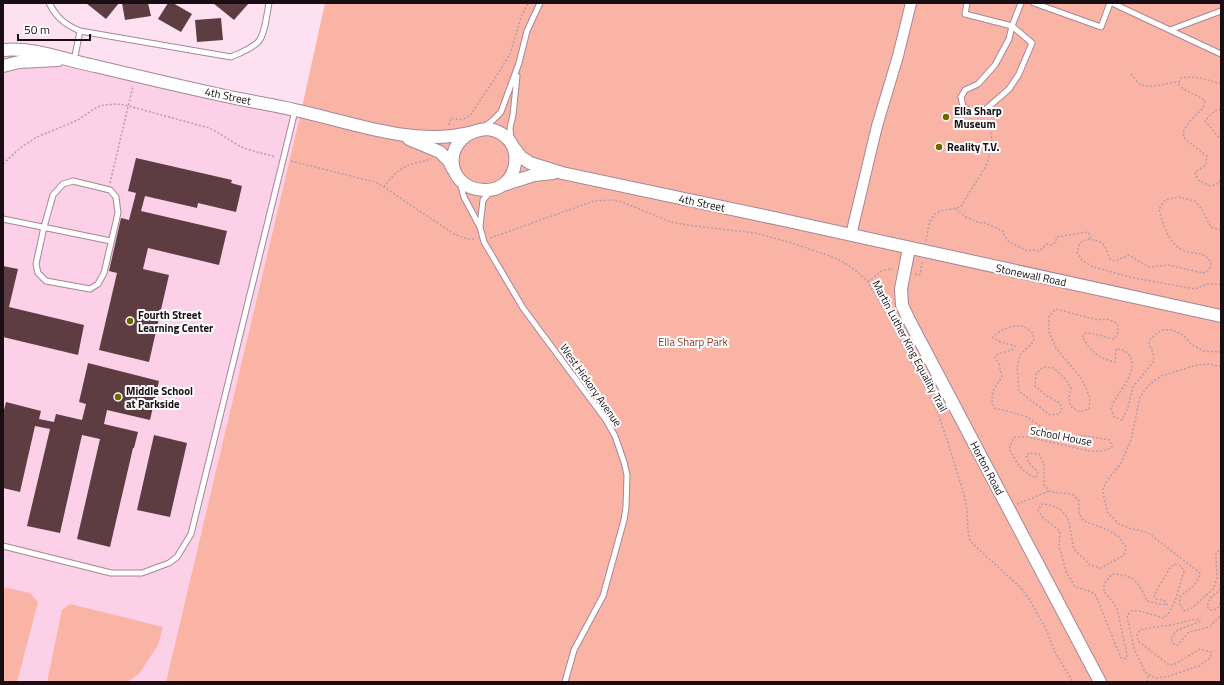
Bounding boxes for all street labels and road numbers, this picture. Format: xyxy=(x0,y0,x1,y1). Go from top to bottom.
street label: 4th Street xyxy=(203,83,253,109)
street label: 4th Street xyxy=(677,190,727,216)
street label: Stonewall Road xyxy=(994,260,1068,290)
street label: Martin Luther King Equality Trail xyxy=(868,277,952,415)
street label: West Hickory Avenue xyxy=(556,340,626,430)
street label: School House xyxy=(1029,422,1094,450)
street label: Horton Road xyxy=(966,438,1008,498)

